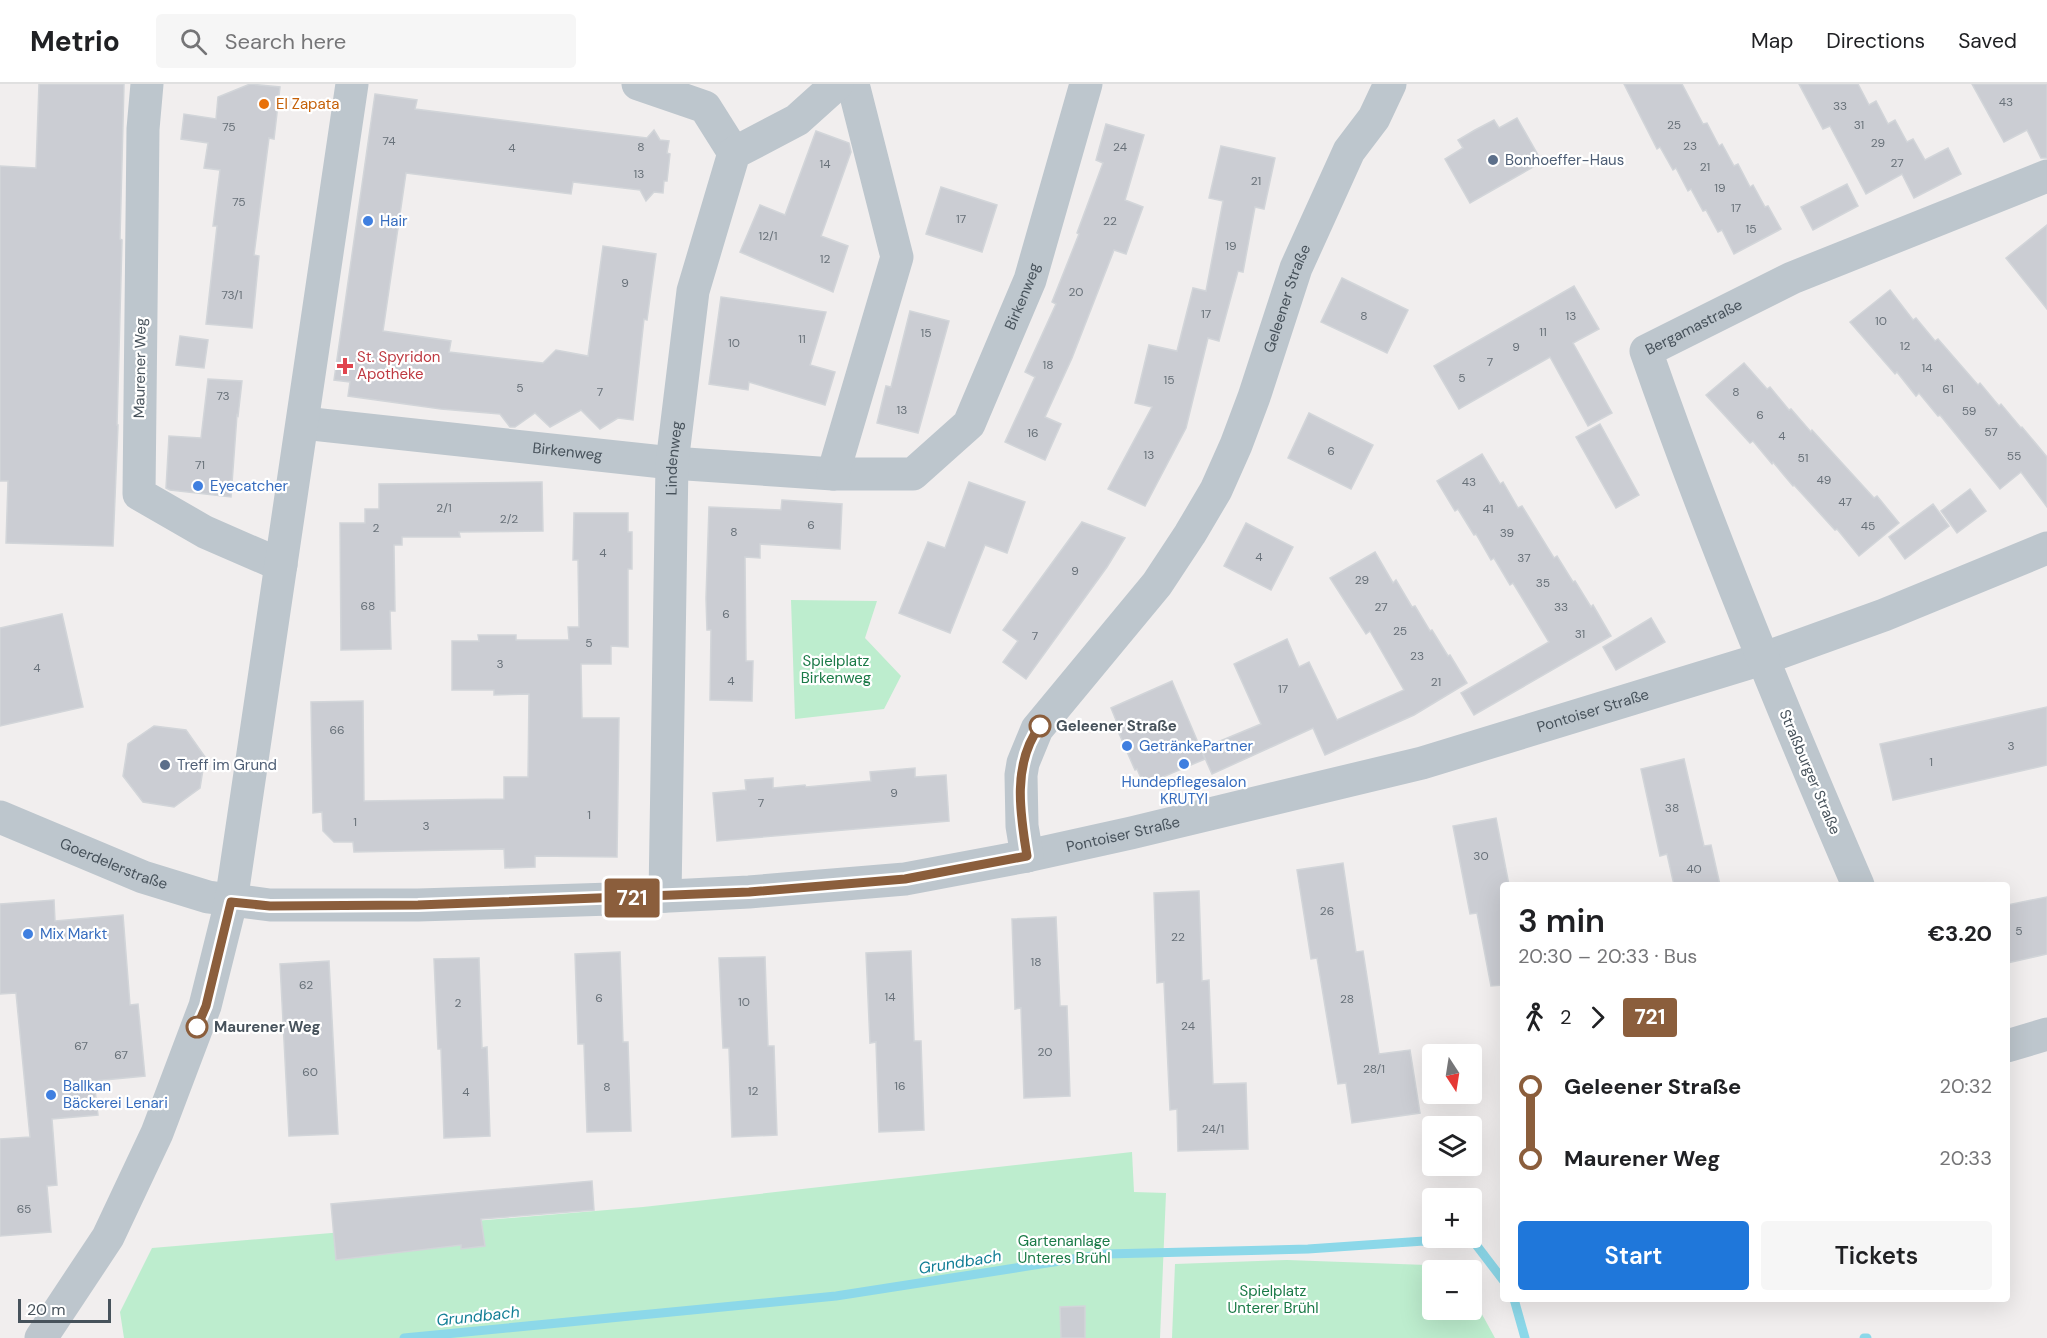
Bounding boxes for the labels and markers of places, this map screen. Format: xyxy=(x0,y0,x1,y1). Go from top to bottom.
place label: El Zapata xyxy=(276,94,339,114)
marker: El Zapata xyxy=(257,97,271,111)
place label: Bonhoeffer-Haus xyxy=(1505,150,1624,170)
marker: Bonhoeffer-Haus xyxy=(1486,153,1500,167)
place label: Hair xyxy=(380,211,408,231)
marker: Hair xyxy=(361,214,375,228)
place label: St. Spyridon Apotheke xyxy=(357,347,440,384)
marker: St. Spyridon Apotheke xyxy=(338,359,352,373)
place label: Eyecatcher xyxy=(210,476,289,496)
marker: Eyecatcher xyxy=(191,479,205,493)
marker: Geleener Straße xyxy=(1029,715,1051,737)
place label: Geleener Straße xyxy=(1056,716,1177,736)
place label: GetränkePartner xyxy=(1139,736,1253,756)
marker: GetränkePartner xyxy=(1120,739,1134,753)
place label: Treff im Grund xyxy=(177,755,277,775)
marker: Hundepflegesalon KRUTYI xyxy=(1177,757,1191,771)
marker: Treff im Grund xyxy=(158,758,172,772)
place label: Hundepflegesalon KRUTYI xyxy=(1122,772,1246,809)
place label: Mix Markt xyxy=(40,924,108,944)
marker: Mix Markt xyxy=(21,927,35,941)
marker: Maurener Weg xyxy=(186,1016,208,1038)
place label: Maurener Weg xyxy=(214,1017,321,1037)
place label: Ballkan Bäckerei Lenari xyxy=(63,1076,168,1113)
marker: Ballkan Bäckerei Lenari xyxy=(44,1088,58,1102)

